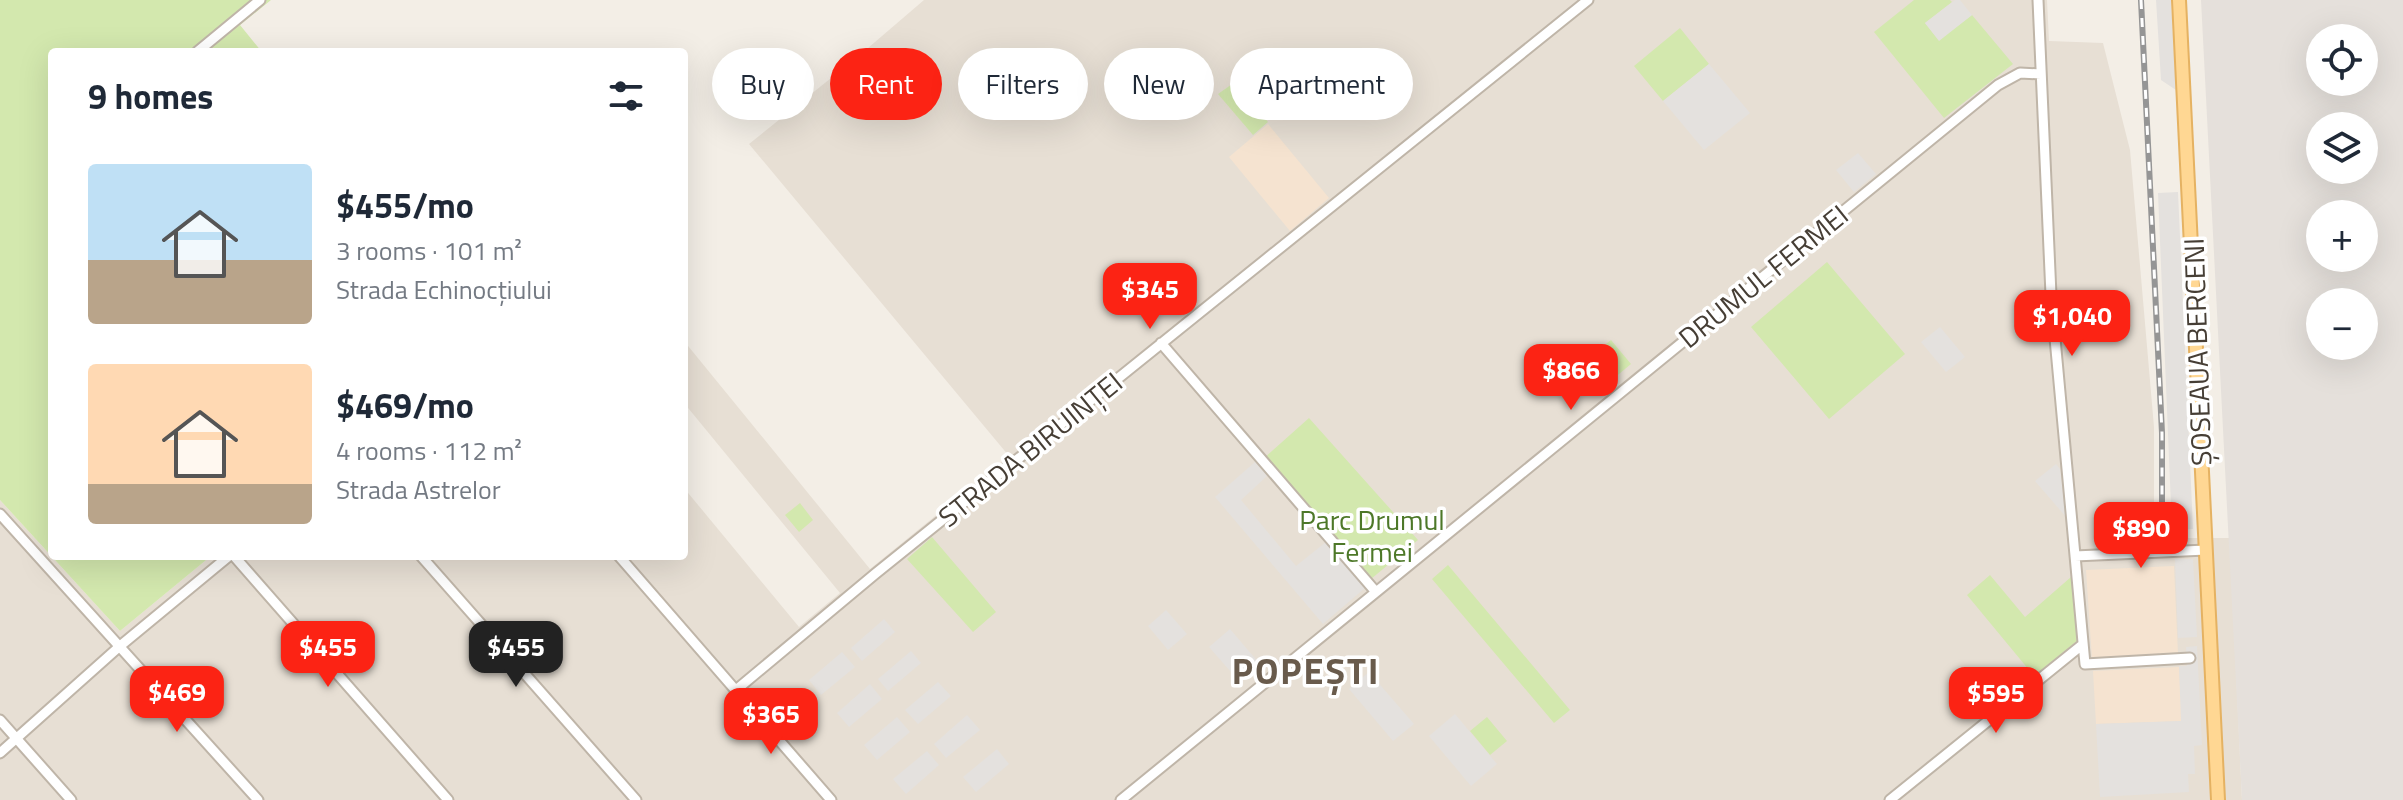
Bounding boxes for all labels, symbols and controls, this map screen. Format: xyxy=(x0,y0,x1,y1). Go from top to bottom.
map controls xyxy=(2306,24,2378,360)
button: locate xyxy=(2306,24,2378,96)
chip: Buy xyxy=(712,48,814,120)
chip: Rent xyxy=(830,48,942,120)
chip: Filters xyxy=(958,48,1088,120)
chip: New xyxy=(1104,48,1214,120)
chip: Apartment xyxy=(1230,48,1413,120)
text: 9 homes xyxy=(88,70,213,122)
icon: filters xyxy=(604,74,648,118)
button: layers xyxy=(2306,112,2378,184)
text: $455/mo xyxy=(336,179,474,231)
street label: DRUMUL FERMEI xyxy=(1669,194,1857,358)
icon: home xyxy=(152,196,248,292)
button: + xyxy=(2306,200,2378,272)
text: 3 rooms · 101 m² xyxy=(336,231,522,270)
street label: ȘOSEAUA BERCENI xyxy=(2172,237,2222,467)
pin: $345 xyxy=(1103,263,1197,331)
text: $345 xyxy=(1121,269,1179,308)
text: Strada Echinocțiului xyxy=(336,270,552,309)
button: − xyxy=(2306,288,2378,360)
pin: $1,040 xyxy=(2007,290,2137,358)
text: $1,040 xyxy=(2032,296,2112,335)
pin: $866 xyxy=(1524,344,1618,412)
text: $866 xyxy=(1542,350,1600,389)
street label: STRADA BIRUINȚEI xyxy=(928,361,1132,537)
text: $469/mo xyxy=(336,379,474,431)
icon: home xyxy=(152,396,248,492)
text: 4 rooms · 112 m² xyxy=(336,431,522,470)
text: Strada Astrelor xyxy=(336,470,501,509)
park label: Parc Drumul Fermei xyxy=(1299,498,1445,573)
pin: $890 xyxy=(2094,502,2188,570)
text: $890 xyxy=(2112,508,2170,547)
pin: $455 xyxy=(281,621,375,689)
pin: $455 xyxy=(469,621,563,689)
text: $455 xyxy=(299,627,357,666)
text: $455 xyxy=(487,627,545,666)
district label: POPEȘTI xyxy=(1232,643,1380,698)
pin: $469 xyxy=(130,666,224,734)
pin: $595 xyxy=(1949,667,2043,735)
text: $469 xyxy=(148,672,206,711)
text: $595 xyxy=(1967,673,2025,712)
pin: $365 xyxy=(724,688,818,756)
text: $365 xyxy=(742,694,800,733)

